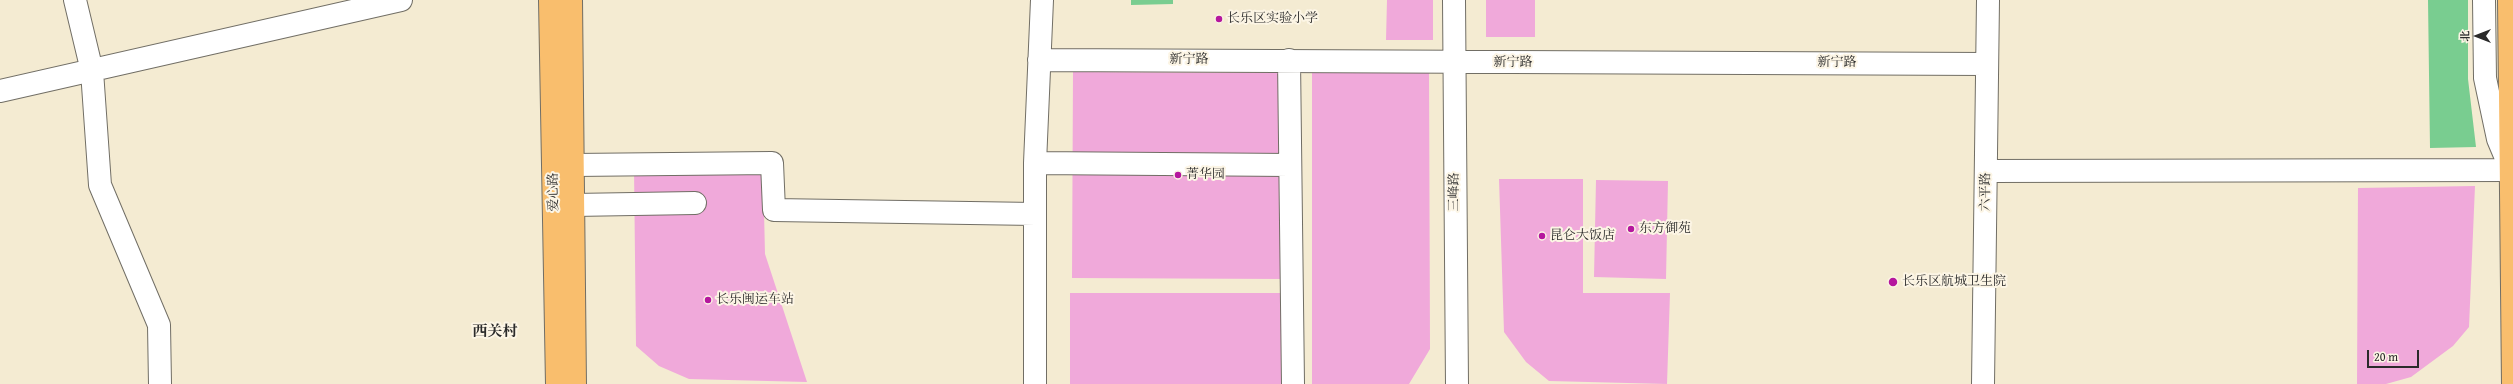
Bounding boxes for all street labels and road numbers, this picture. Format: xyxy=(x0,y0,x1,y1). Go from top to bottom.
street label: 新宁路 xyxy=(1170,52,1208,68)
street label: 新宁路 xyxy=(1494,55,1532,71)
street label: 新宁路 xyxy=(1818,55,1856,71)
street label: 爱心路 xyxy=(546,172,562,212)
street label: 六平路 xyxy=(1978,172,1994,212)
street label: 三峰路 xyxy=(1447,173,1463,211)

